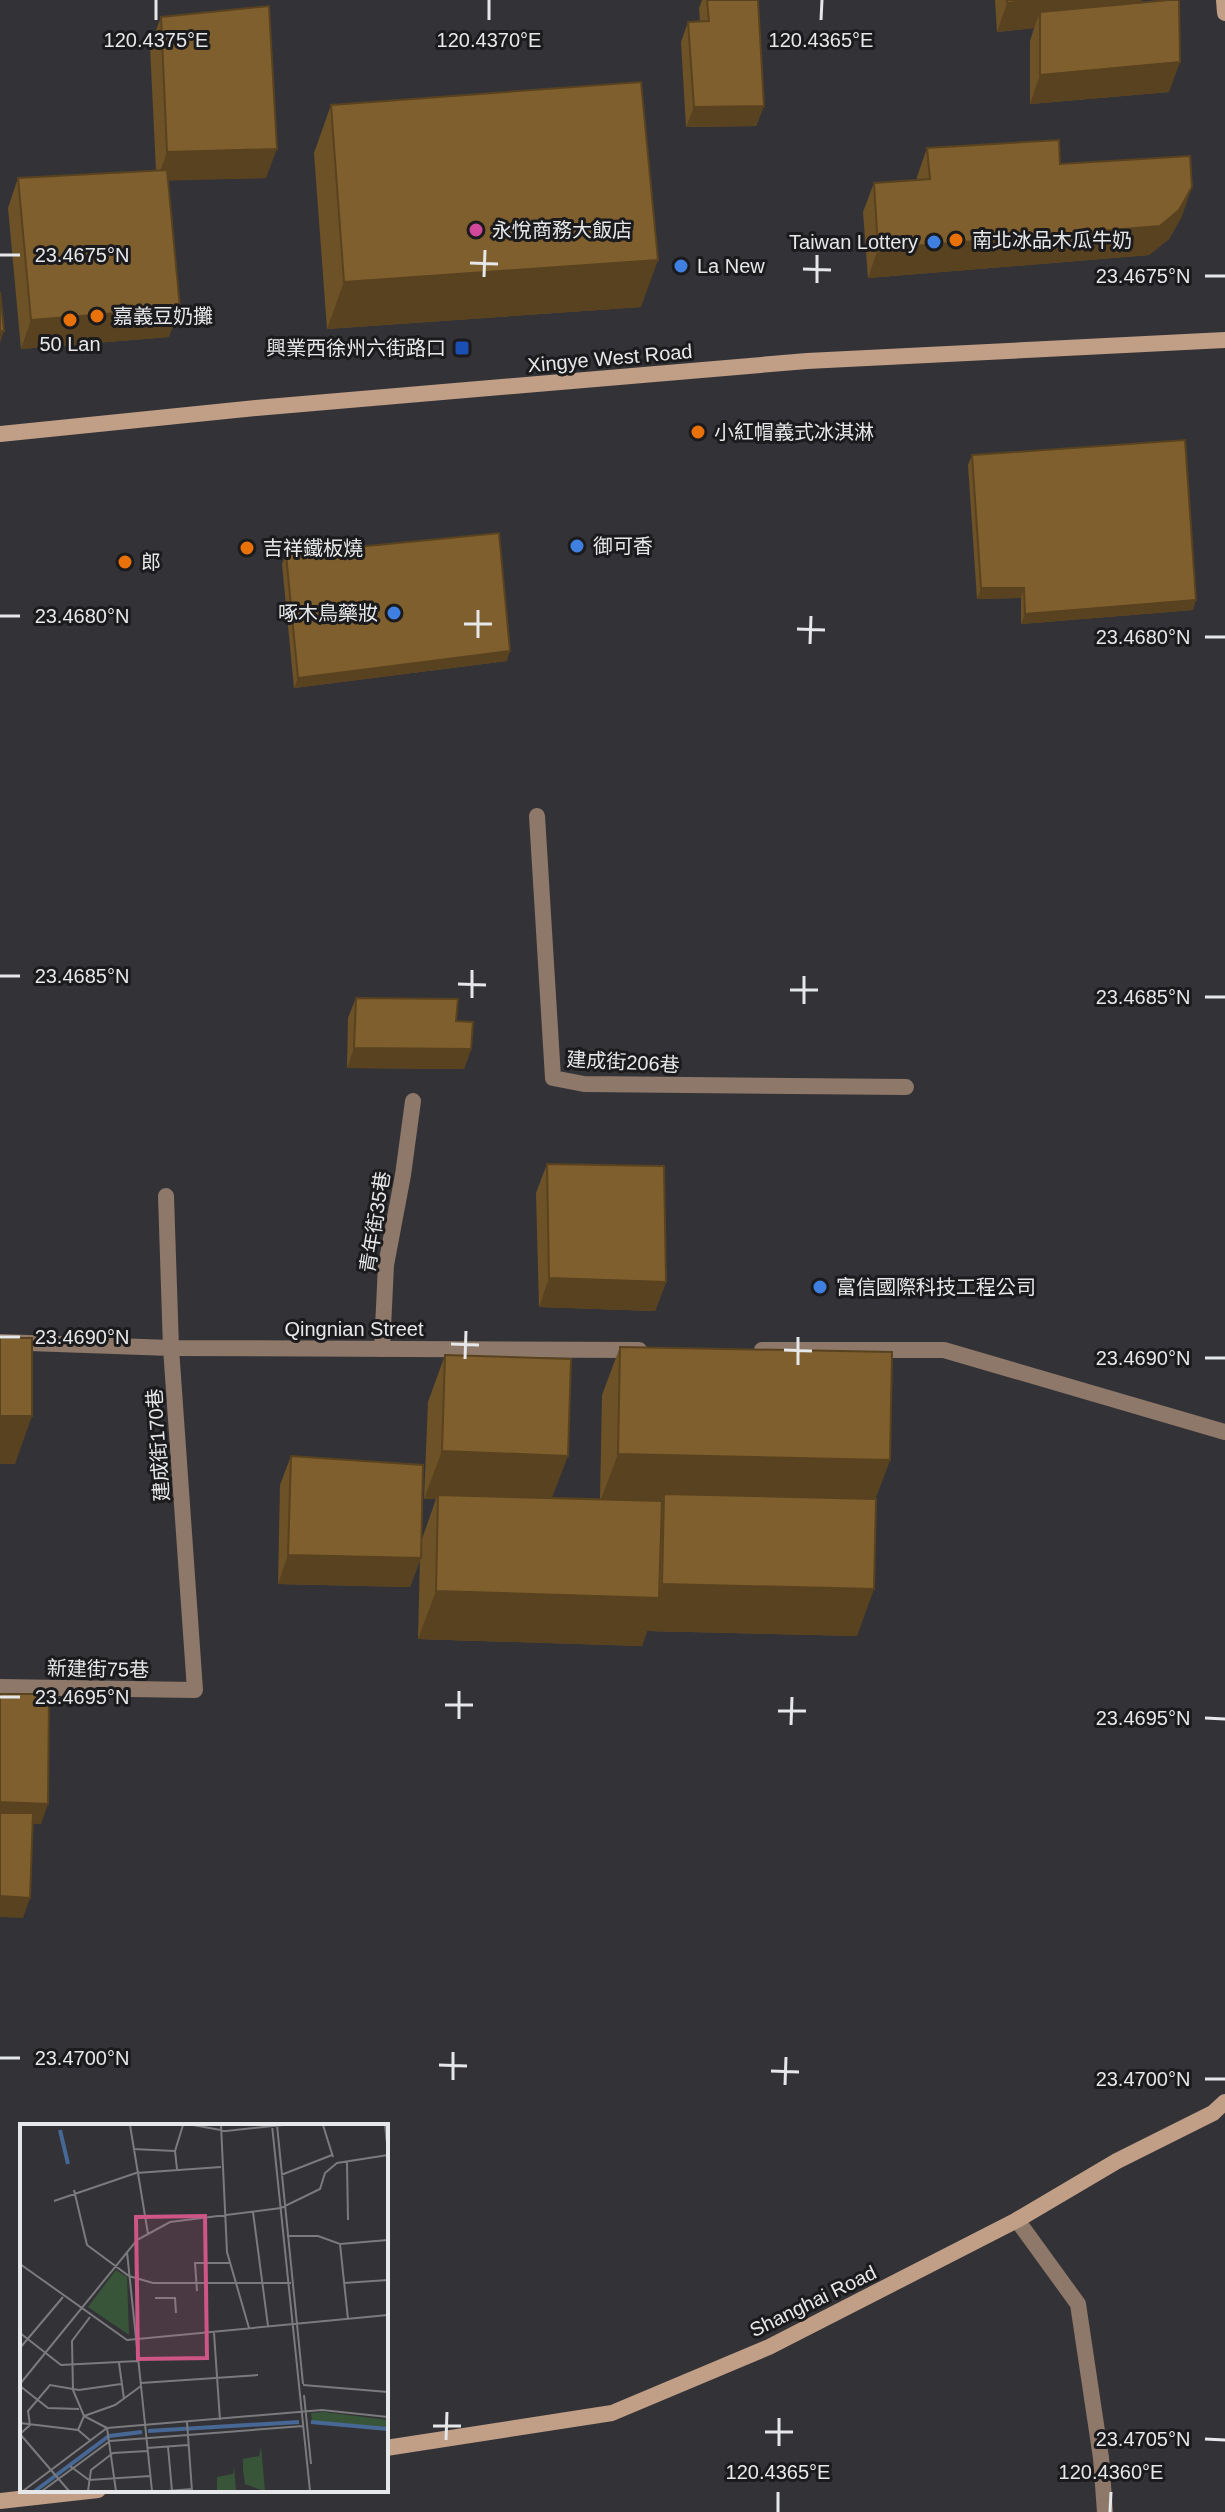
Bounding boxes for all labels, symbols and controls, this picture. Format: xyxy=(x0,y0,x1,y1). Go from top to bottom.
text: 120.4375°E xyxy=(104,29,208,51)
text: 120.4370°E xyxy=(437,29,541,51)
text: 120.4365°E xyxy=(769,29,873,51)
place label: 永悅商務大飯店 xyxy=(492,219,632,241)
marker: 永悅商務大飯店 xyxy=(467,221,485,239)
place label: 南北冰品木瓜牛奶 xyxy=(972,229,1132,251)
place label: Taiwan Lottery xyxy=(789,231,918,253)
marker: 南北冰品木瓜牛奶 xyxy=(947,231,965,249)
marker: Taiwan Lottery xyxy=(925,233,943,251)
text: 23.4675°N xyxy=(35,244,129,266)
place label: La New xyxy=(697,255,765,277)
marker: La New xyxy=(672,257,690,275)
text: 23.4675°N xyxy=(1096,265,1190,287)
place label: 嘉義豆奶攤 xyxy=(113,305,213,327)
marker: 嘉義豆奶攤 xyxy=(88,307,106,325)
marker: 50 Lan xyxy=(61,311,79,329)
place label: 50 Lan xyxy=(39,333,101,355)
place label: 興業西徐州六街路口 xyxy=(266,337,446,359)
marker: 興業西徐州六街路口 xyxy=(453,339,471,357)
street label: Xingye West Road xyxy=(527,340,693,376)
place label: 小紅帽義式冰淇淋 xyxy=(714,421,874,443)
marker: 小紅帽義式冰淇淋 xyxy=(689,423,707,441)
place label: 御可香 xyxy=(593,535,653,557)
place label: 吉祥鐵板燒 xyxy=(263,537,363,559)
marker: 御可香 xyxy=(568,537,586,555)
marker: 吉祥鐵板燒 xyxy=(238,539,256,557)
place label: 郎 xyxy=(141,551,161,573)
marker: 郎 xyxy=(116,553,134,571)
place label: 啄木鳥藥妝 xyxy=(278,602,378,624)
marker: 啄木鳥藥妝 xyxy=(385,604,403,622)
text: 23.4680°N xyxy=(35,605,129,627)
text: 23.4680°N xyxy=(1096,626,1190,648)
text: 23.4685°N xyxy=(35,965,129,987)
text: 23.4685°N xyxy=(1096,986,1190,1008)
street label: 建成街206巷 xyxy=(566,1048,680,1076)
street label: 青年街35巷 xyxy=(356,1170,394,1274)
place label: 富信國際科技工程公司 xyxy=(836,1276,1036,1298)
marker: 富信國際科技工程公司 xyxy=(811,1278,829,1296)
street label: Qingnian Street xyxy=(285,1318,424,1340)
text: 23.4690°N xyxy=(35,1326,129,1348)
text: 23.4690°N xyxy=(1096,1347,1190,1369)
street label: 建成街170巷 xyxy=(143,1388,173,1502)
street label: 新建街75巷 xyxy=(47,1657,149,1681)
text: 23.4695°N xyxy=(35,1686,129,1708)
text: 23.4695°N xyxy=(1096,1707,1190,1729)
text: 23.4700°N xyxy=(35,2047,129,2069)
text: 23.4700°N xyxy=(1096,2068,1190,2090)
inset map xyxy=(20,2124,388,2492)
street label: Shanghai Road xyxy=(746,2261,880,2341)
text: 23.4705°N xyxy=(1096,2428,1190,2450)
text: 120.4365°E xyxy=(726,2461,830,2483)
text: 120.4360°E xyxy=(1059,2461,1163,2483)

